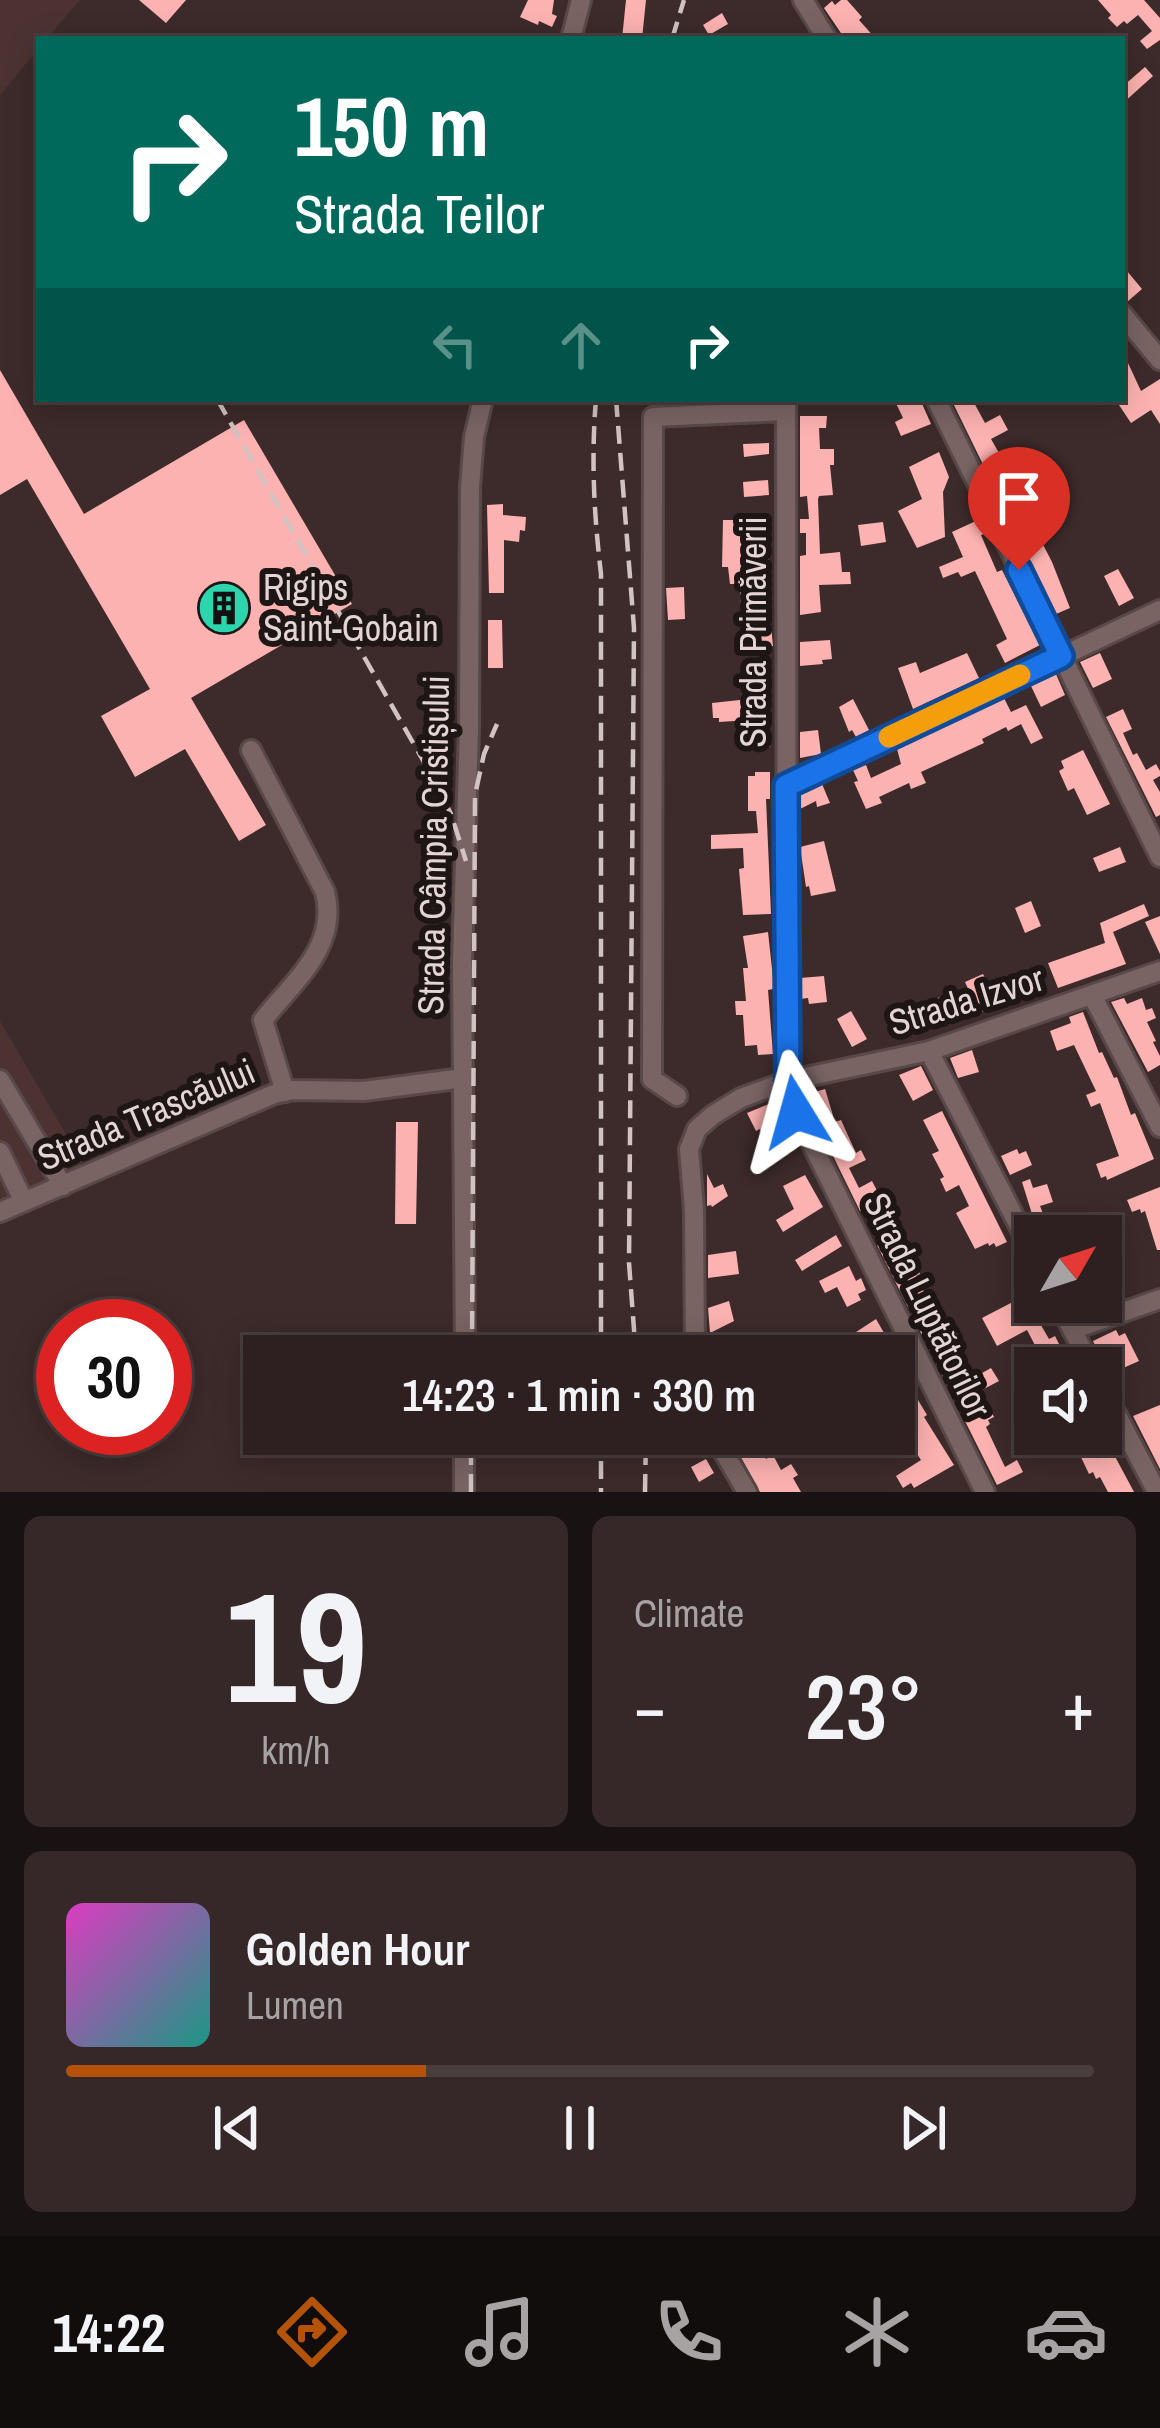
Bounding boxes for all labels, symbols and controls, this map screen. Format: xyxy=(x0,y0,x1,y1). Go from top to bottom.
text: 150 m xyxy=(294,69,489,182)
icon: right xyxy=(96,84,252,240)
text: Strada Teilor xyxy=(294,177,544,250)
icon: left xyxy=(422,312,488,378)
icon: ahead xyxy=(548,312,614,378)
icon: right xyxy=(674,312,740,378)
pin xyxy=(968,447,1070,570)
icon: arrive xyxy=(986,465,1052,531)
street label: Strada Primăverii xyxy=(729,516,777,748)
place label: Rigips Saint-Gobain xyxy=(263,563,439,652)
building icon: Rigips Saint-Gobain xyxy=(196,580,252,636)
street label: Strada Câmpia Cristișului xyxy=(406,675,460,1015)
street label: Strada Izvor xyxy=(883,954,1049,1046)
street label: Strada Trascăului xyxy=(30,1047,262,1181)
position arrow xyxy=(733,1049,859,1175)
street label: Strada Luptătorilor xyxy=(853,1185,1003,1426)
north arrow xyxy=(1014,1215,1122,1323)
map controls xyxy=(1014,1215,1122,1455)
speed limit sign: 30 xyxy=(36,1299,192,1455)
button: sound xyxy=(1014,1347,1122,1455)
text: 14:23 · 1 min · 330 m xyxy=(402,1364,756,1425)
text: 19 xyxy=(225,1541,367,1751)
text: Climate xyxy=(634,1587,744,1639)
text: 23° xyxy=(805,1646,923,1767)
text: − xyxy=(634,1662,666,1751)
text: + xyxy=(1062,1662,1094,1751)
text: km/h xyxy=(261,1724,331,1776)
text: Golden Hour xyxy=(246,1918,469,1979)
text: Lumen xyxy=(246,1979,344,2031)
icon: previous xyxy=(204,2095,270,2161)
icon: pause xyxy=(547,2095,613,2161)
icon: next xyxy=(890,2095,956,2161)
icon: directions xyxy=(270,2290,354,2374)
icon: music xyxy=(458,2290,542,2374)
icon: phone xyxy=(647,2290,731,2374)
icon: climate xyxy=(835,2290,919,2374)
icon: car xyxy=(1024,2290,1108,2374)
text: 14:22 xyxy=(52,2296,165,2369)

